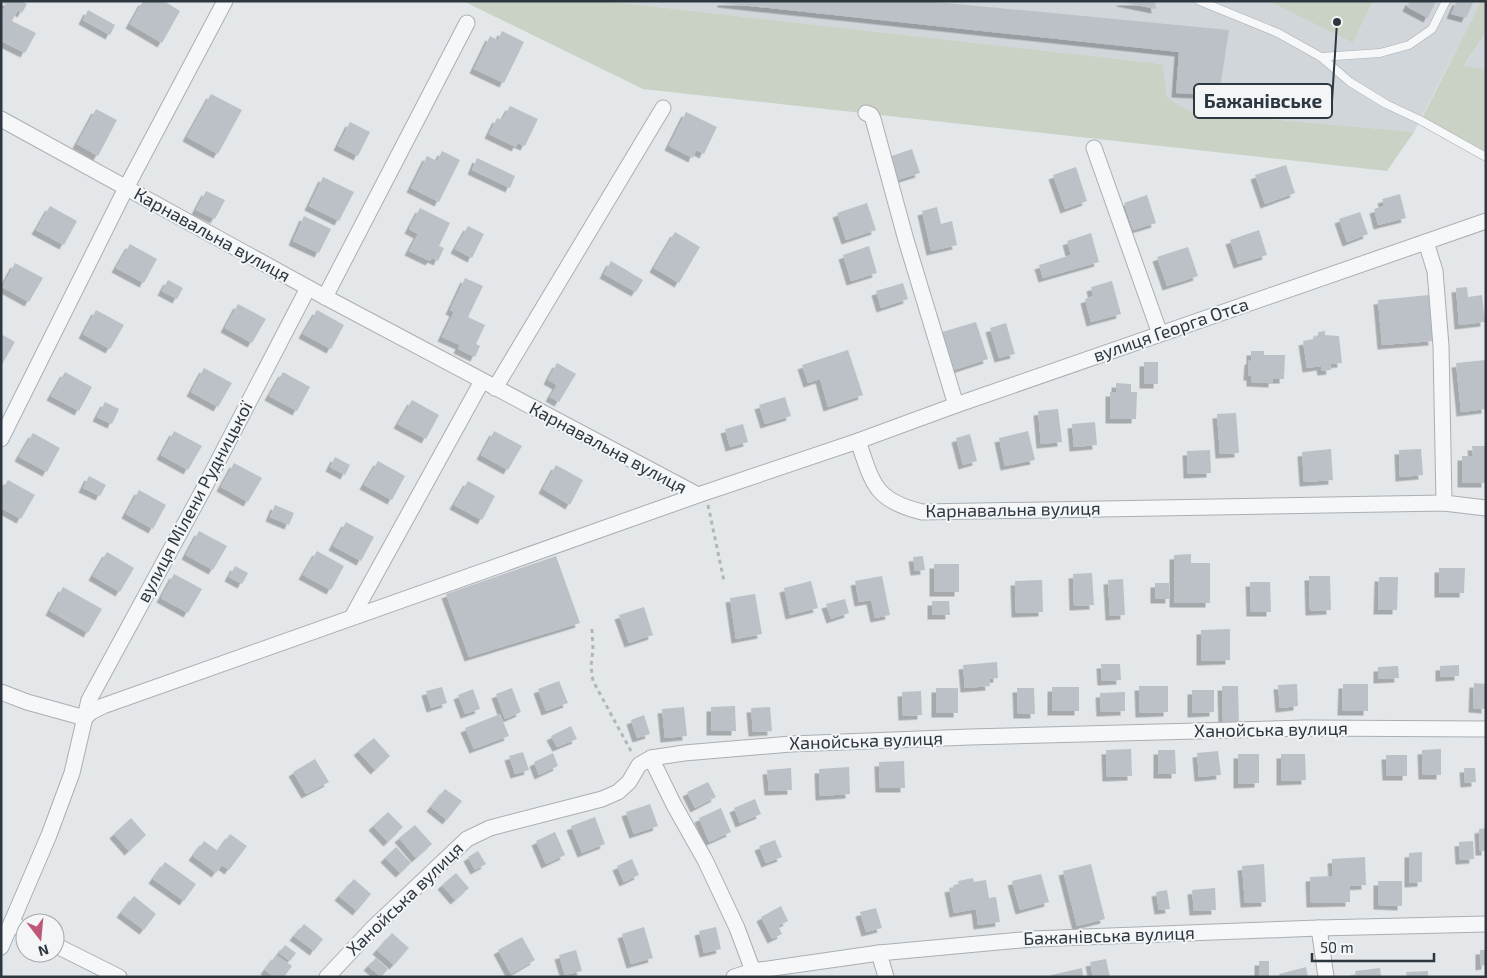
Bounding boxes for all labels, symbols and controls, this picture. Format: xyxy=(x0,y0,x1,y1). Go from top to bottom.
callout: Бажанівське xyxy=(1194,84,1332,118)
text: Бажанівське xyxy=(1204,89,1322,112)
street label: Карнавальна вулиця xyxy=(130,182,295,286)
street label: вулиця Георга Отса xyxy=(1090,292,1251,366)
street label: Карнавальна вулиця xyxy=(526,396,691,498)
street label: вулиця Мілени Рудницької xyxy=(132,397,257,606)
street label: Карнавальна вулиця xyxy=(925,496,1101,522)
street label: Ханойська вулиця xyxy=(1194,717,1348,741)
street label: Ханойська вулиця xyxy=(789,726,943,754)
street label: Ханойська вулиця xyxy=(341,837,467,960)
north arrow xyxy=(15,913,65,963)
street label: Бажанівська вулиця xyxy=(1023,921,1195,949)
scale bar xyxy=(1312,930,1434,962)
text: 50 m xyxy=(1320,938,1354,956)
text: N xyxy=(37,941,51,961)

